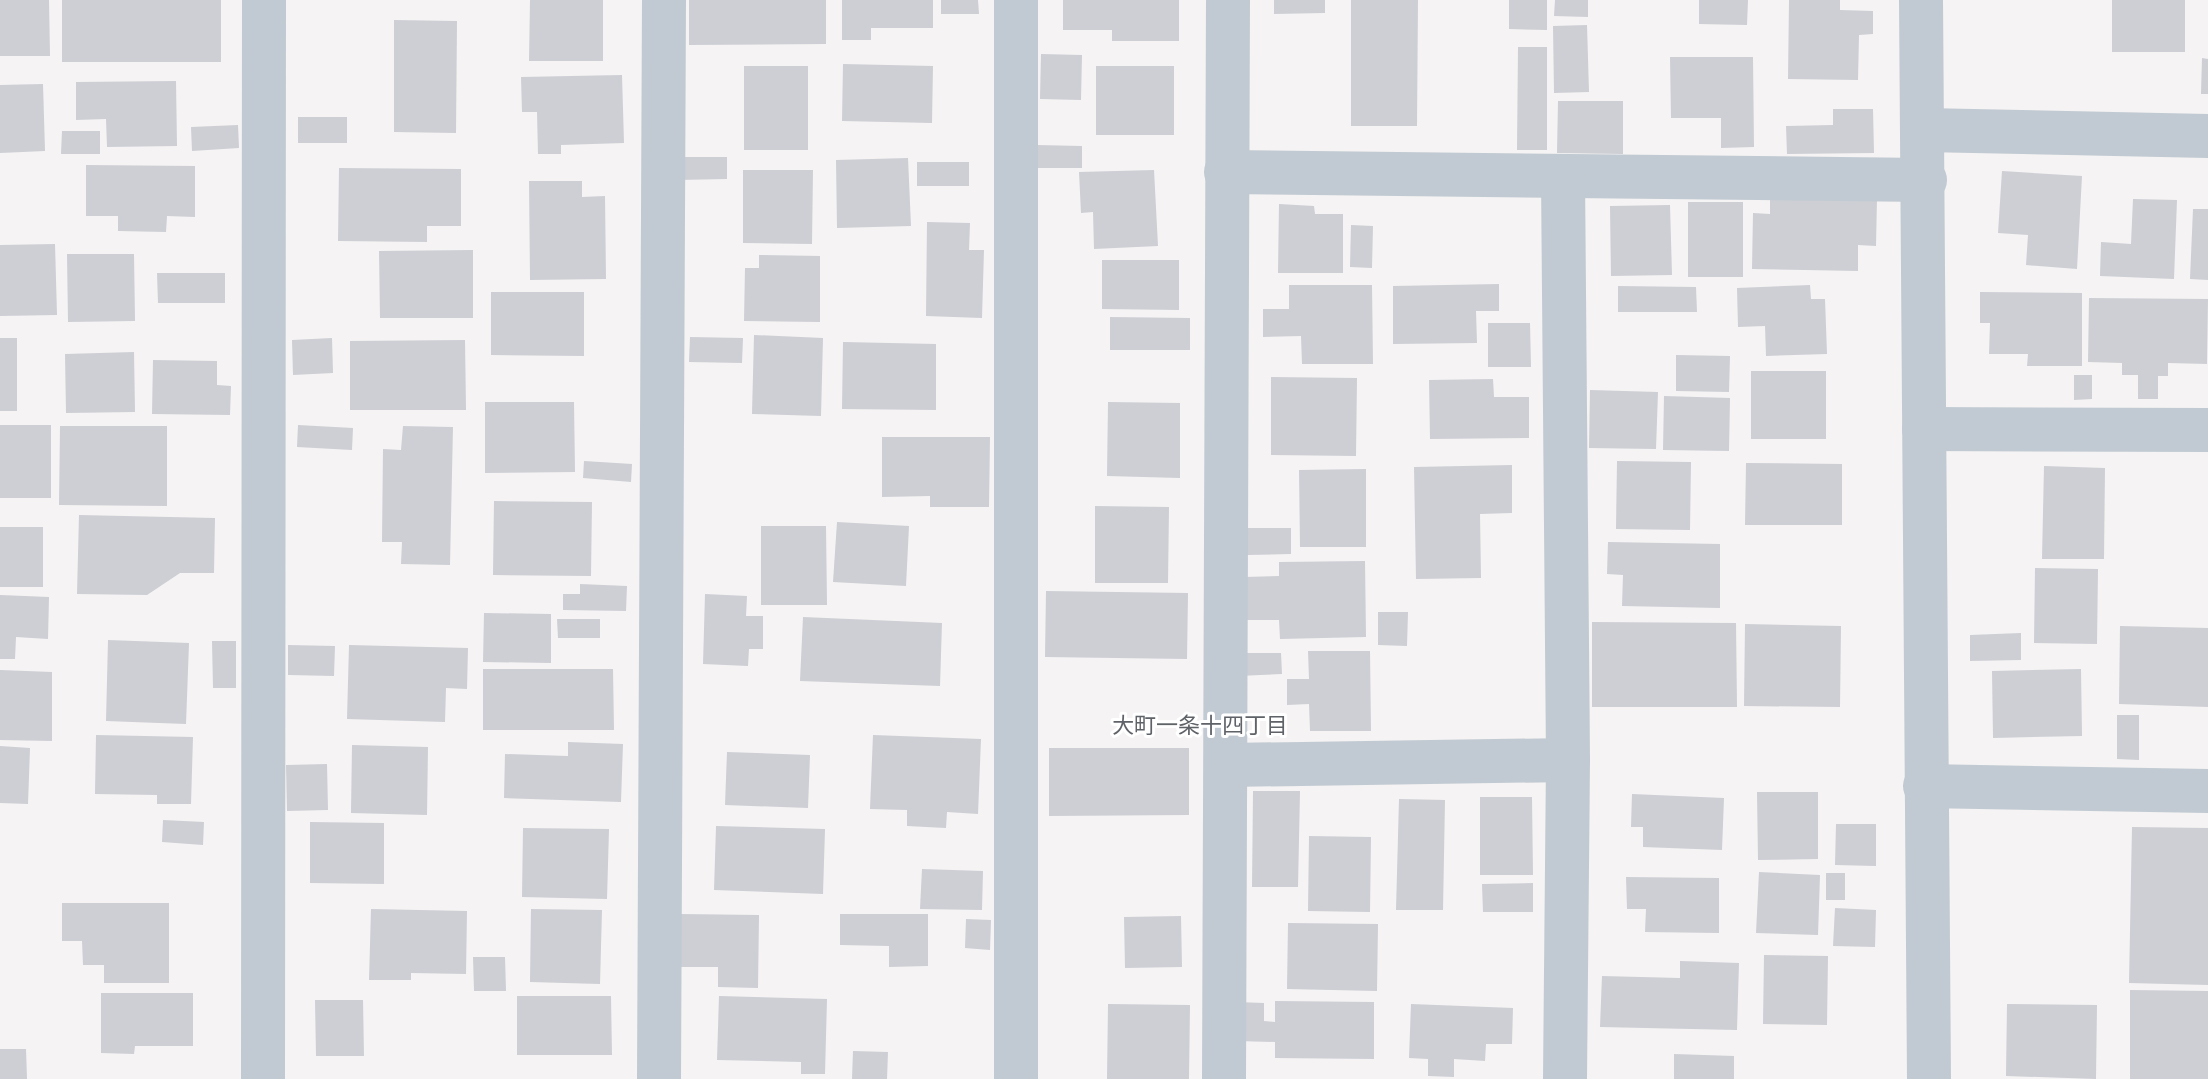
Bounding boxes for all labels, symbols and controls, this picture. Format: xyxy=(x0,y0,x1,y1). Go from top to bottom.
district label: 大町一条十四丁目 xyxy=(1112,710,1288,741)

